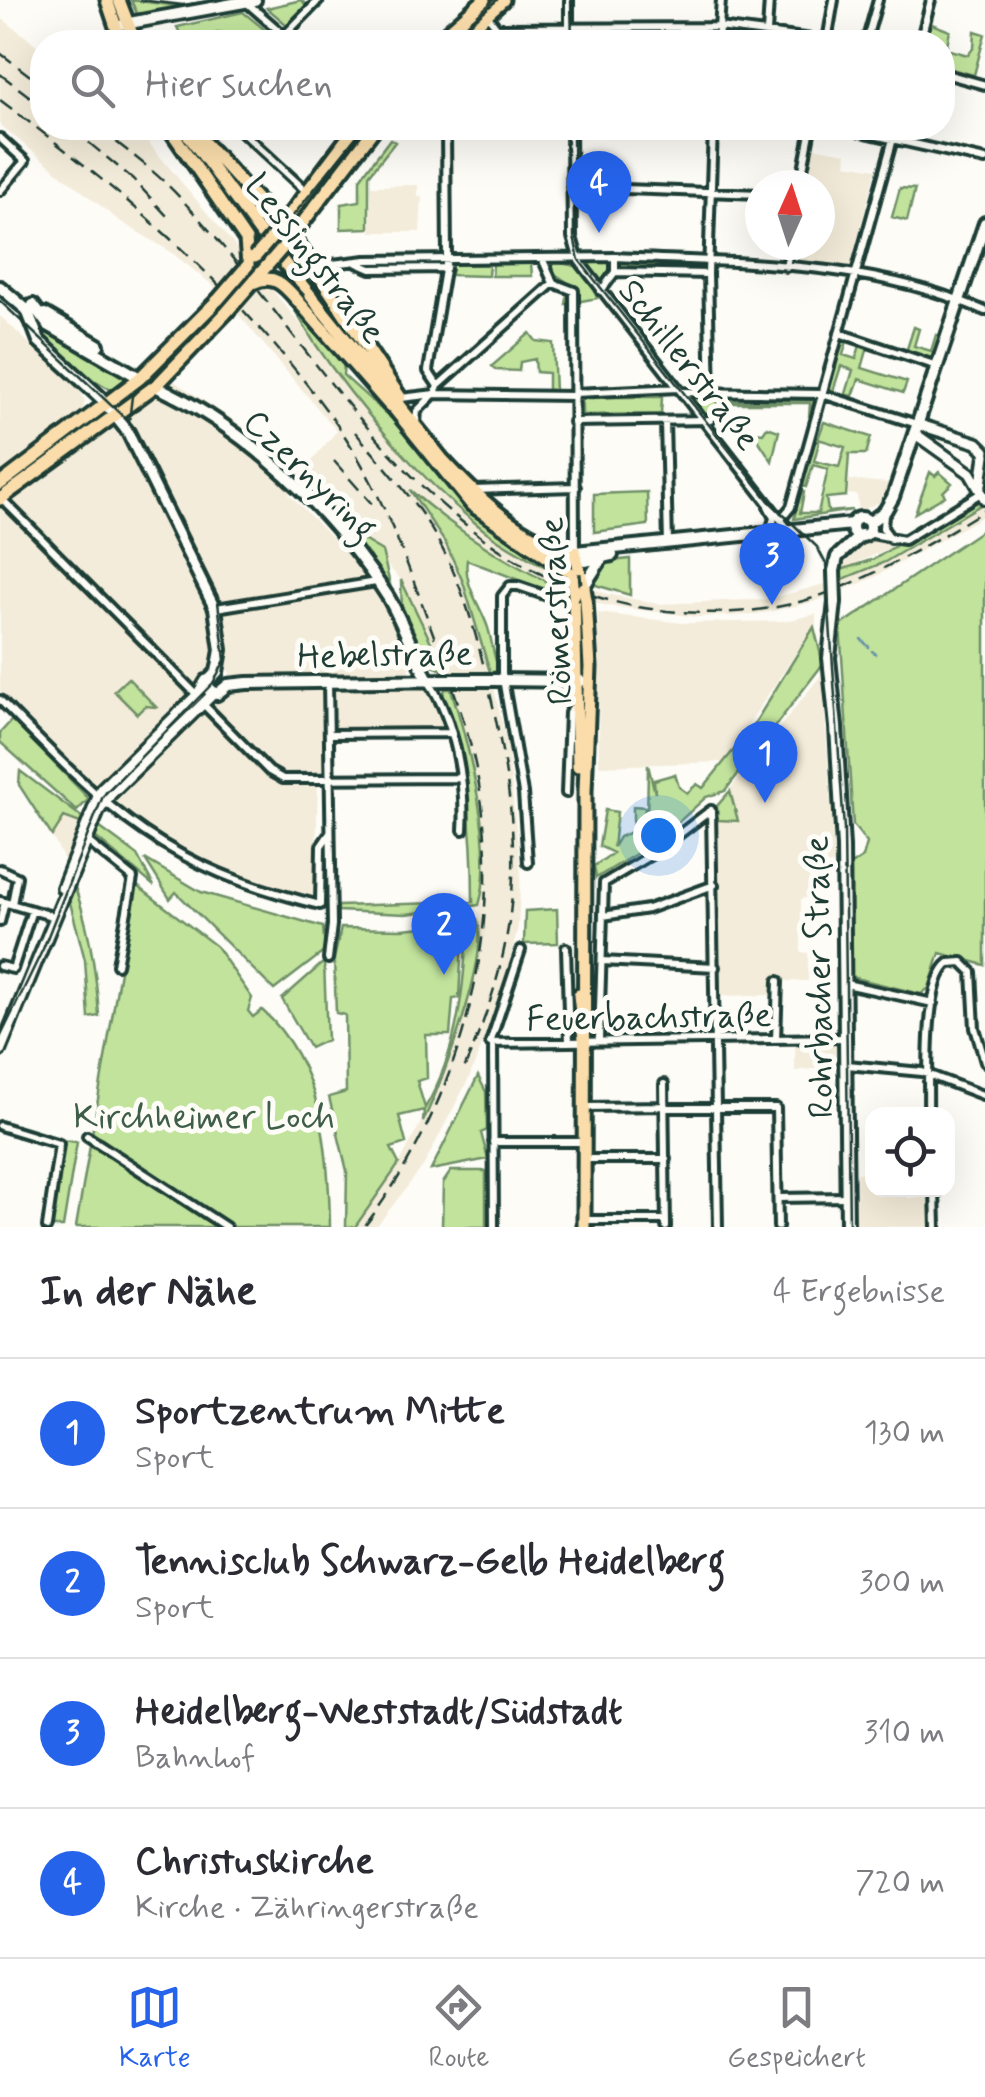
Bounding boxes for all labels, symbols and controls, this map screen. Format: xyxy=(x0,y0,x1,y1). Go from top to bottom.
search box xyxy=(30,30,955,140)
icon: search xyxy=(65,58,120,113)
text: Hier suchen xyxy=(145,61,333,110)
pin: 4 xyxy=(566,150,632,233)
street label: Lessingstraße xyxy=(230,165,395,356)
north arrow xyxy=(745,170,835,260)
street label: Schillerstraße xyxy=(607,270,770,460)
street label: Czernyring xyxy=(230,400,387,554)
street label: Römerstraße xyxy=(529,516,585,706)
pin: 3 xyxy=(740,522,804,605)
street label: Hebelstraße xyxy=(297,631,473,681)
pin: 1 xyxy=(732,720,798,803)
your location xyxy=(633,810,684,861)
street label: Rohrbacher Straße xyxy=(795,835,845,1119)
pin: 2 xyxy=(412,892,476,975)
street label: Feuerbachstraße xyxy=(526,993,772,1043)
park label: Kirchheimer Loch xyxy=(73,1095,335,1141)
map controls xyxy=(865,1107,955,1197)
button: locate xyxy=(865,1107,955,1197)
text: In der Nähe xyxy=(40,1265,257,1320)
text: 4 Ergebnisse xyxy=(773,1271,945,1313)
text: Sportzentrum Mitte xyxy=(135,1388,505,1437)
text: 1 xyxy=(65,1412,80,1454)
text: 130 m xyxy=(864,1412,945,1454)
text: Sport xyxy=(135,1437,214,1479)
text: Tennisclub Schwarz-Gelb Heidelberg xyxy=(135,1538,725,1587)
text: 2 xyxy=(65,1562,80,1604)
text: 300 m xyxy=(859,1562,945,1604)
text: Sport xyxy=(135,1587,214,1629)
text: Heidelberg-Weststadt/Südstadt xyxy=(135,1688,622,1737)
text: 3 xyxy=(65,1712,80,1754)
text: 310 m xyxy=(863,1712,945,1754)
text: Bahnhof xyxy=(135,1737,255,1779)
text: Christuskirche xyxy=(135,1838,374,1887)
text: 4 xyxy=(63,1862,82,1904)
text: 720 m xyxy=(855,1862,945,1904)
text: Kirche · Zähringerstraße xyxy=(135,1887,479,1929)
tab: Karte xyxy=(119,1980,191,2077)
tab: Route xyxy=(428,1980,489,2077)
tab: Gespeichert xyxy=(727,1980,866,2077)

